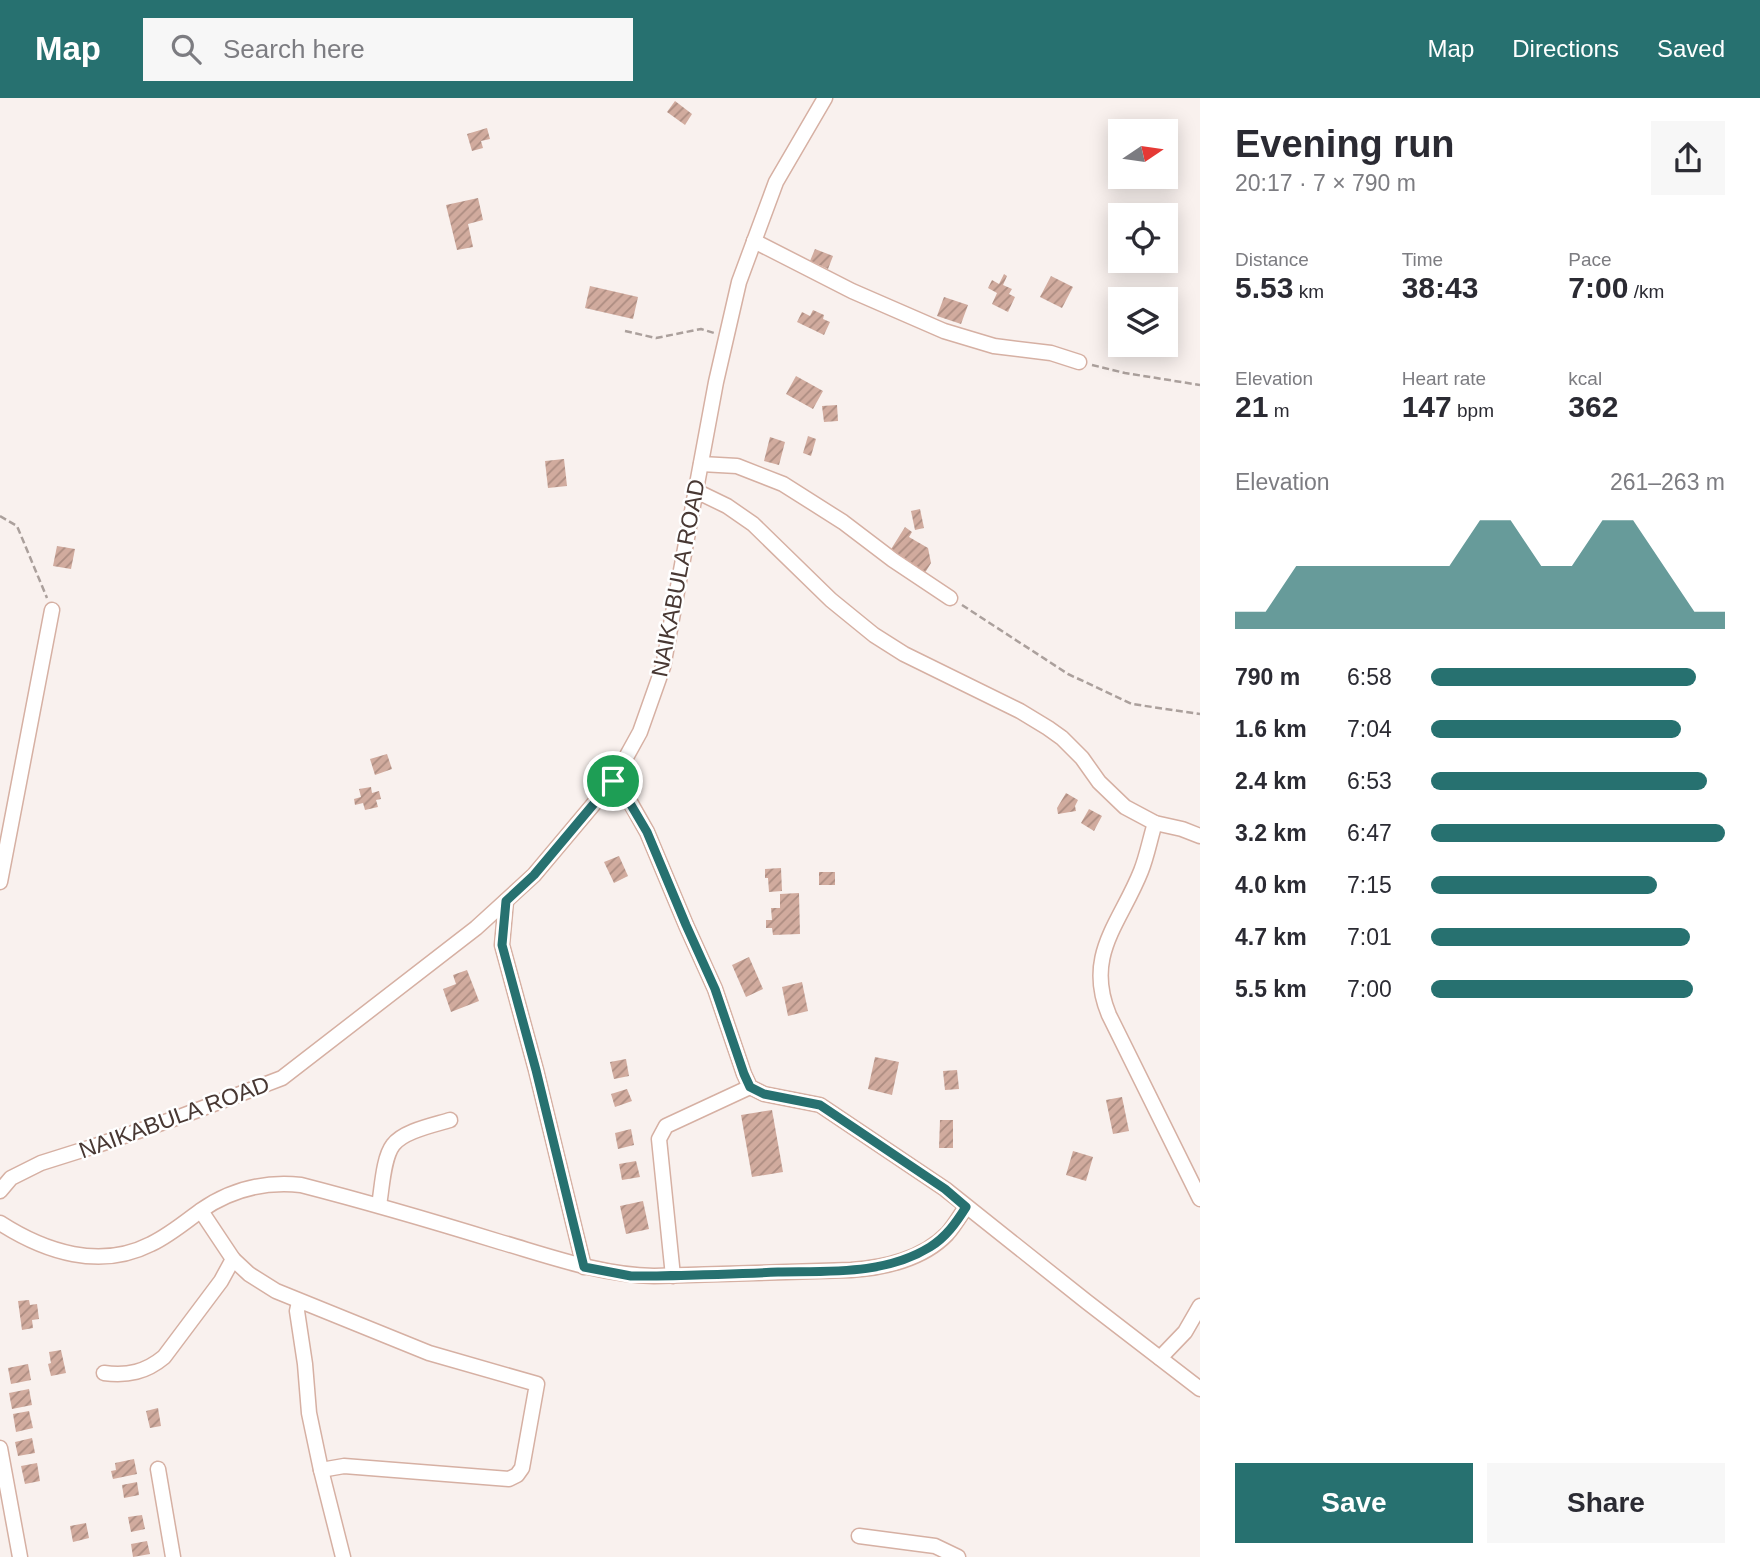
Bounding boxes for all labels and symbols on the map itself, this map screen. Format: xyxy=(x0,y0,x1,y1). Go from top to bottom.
north arrow xyxy=(1108,119,1178,189)
street label: NAIKABULA ROAD xyxy=(646,477,710,679)
pin xyxy=(583,751,643,811)
street label: NAIKABULA ROAD xyxy=(75,1070,273,1164)

